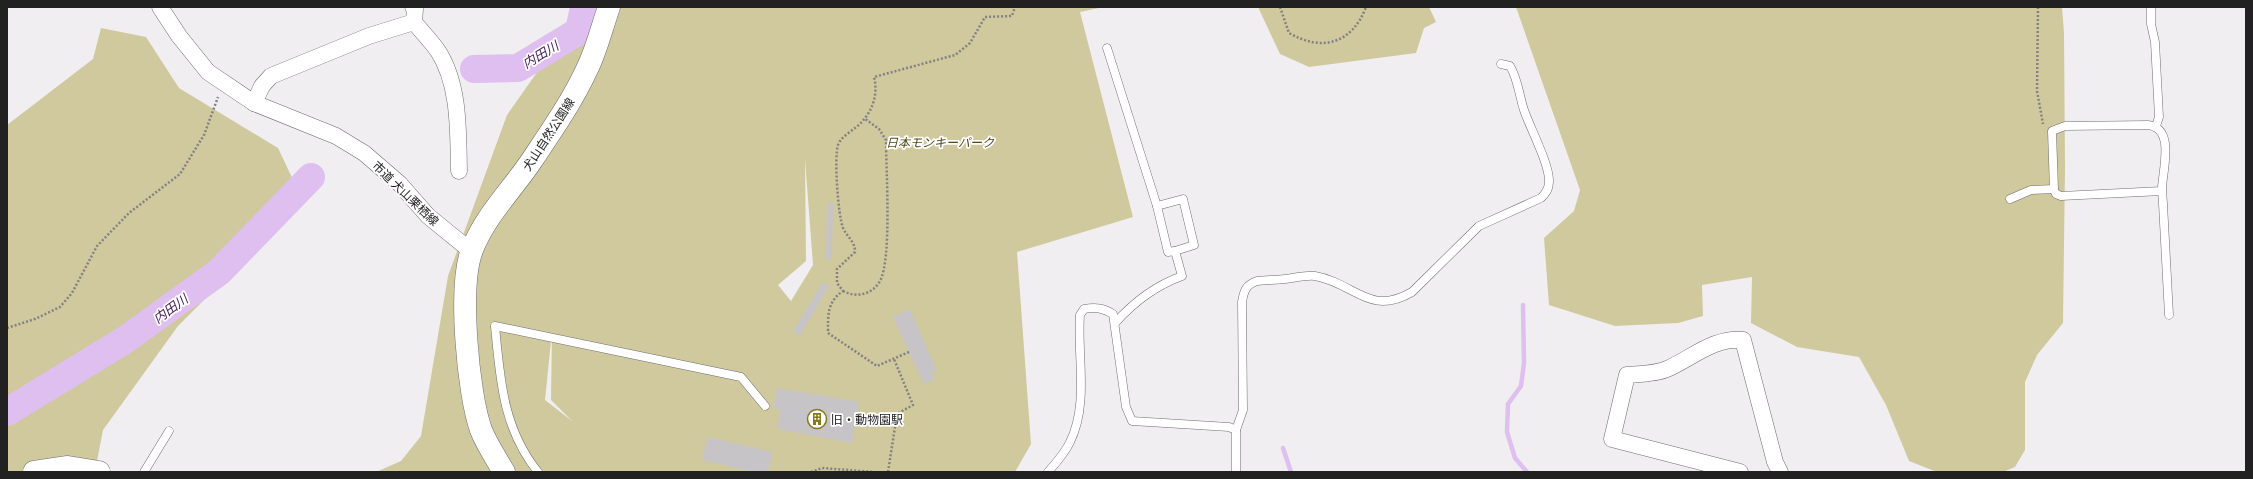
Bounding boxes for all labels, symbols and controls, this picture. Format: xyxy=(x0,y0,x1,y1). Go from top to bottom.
water label: 内田川 xyxy=(518,35,563,72)
street label: 犬山自然公園線 xyxy=(518,94,578,174)
park label: 日本モンキーパーク xyxy=(886,133,995,151)
street label: 市道 犬山栗栖線 xyxy=(369,157,443,229)
water label: 内田川 xyxy=(149,288,193,327)
building icon: 旧・動物園駅 xyxy=(806,408,828,430)
place label: 旧・動物園駅 xyxy=(831,410,903,428)

